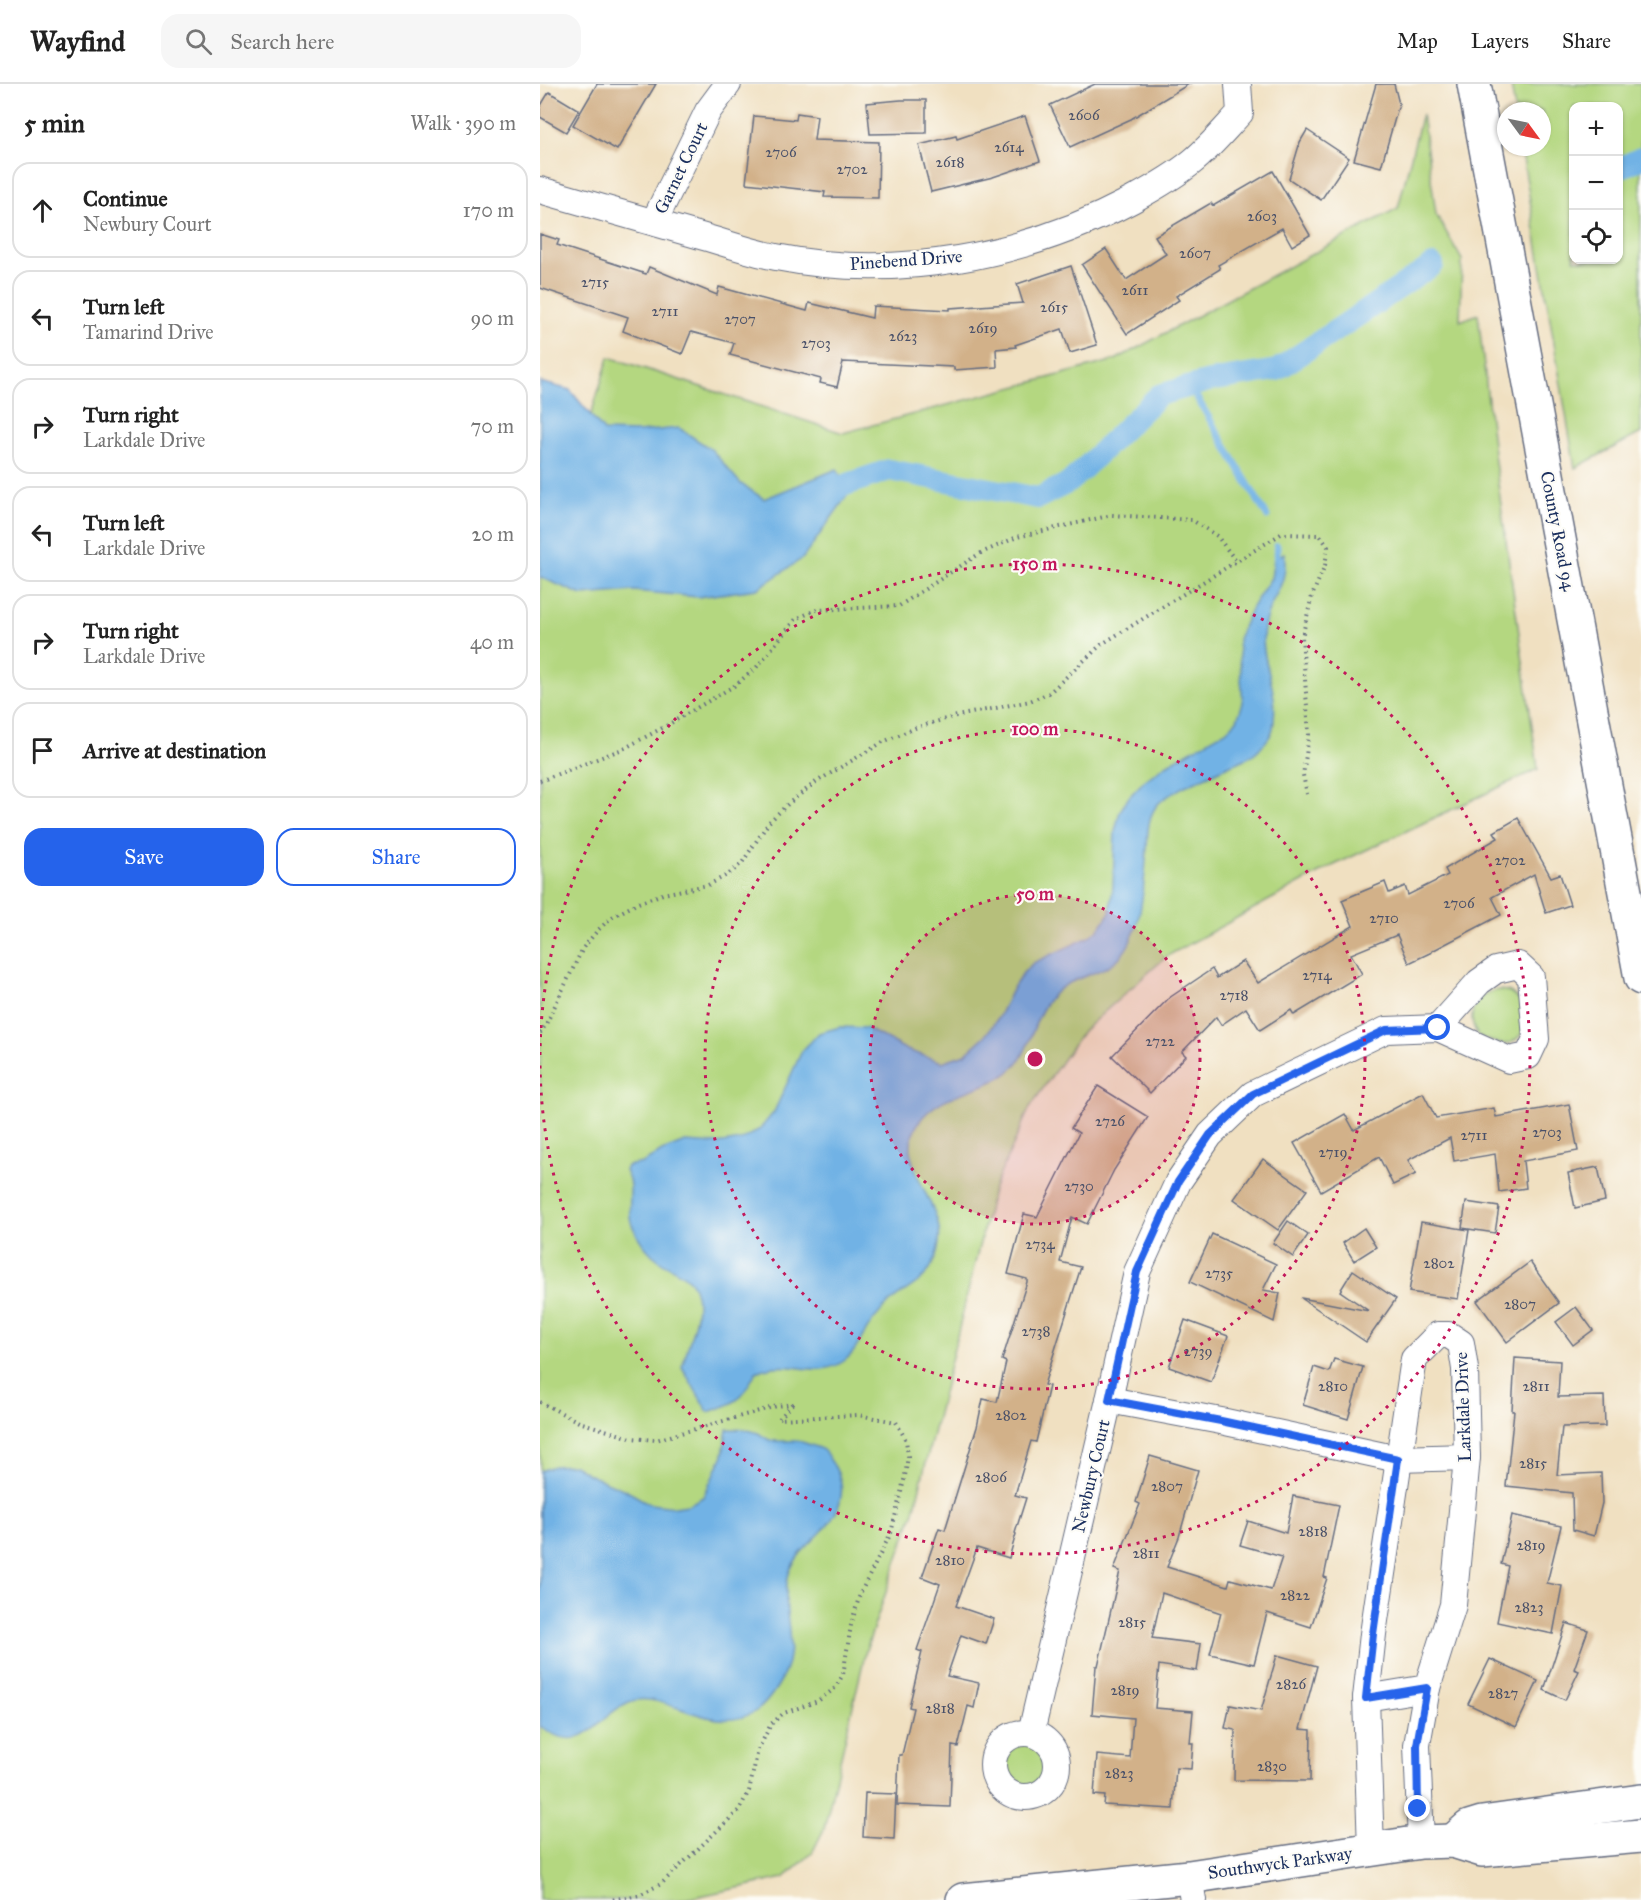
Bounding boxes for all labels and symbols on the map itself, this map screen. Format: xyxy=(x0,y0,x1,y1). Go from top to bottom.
north arrow xyxy=(1497,102,1551,156)
house number: 2606 xyxy=(1068,106,1101,124)
street label: Garnet Court xyxy=(649,118,713,217)
house number: 2614 xyxy=(994,138,1024,156)
house number: 2706 xyxy=(765,143,798,161)
house number: 2618 xyxy=(936,153,964,171)
house number: 2702 xyxy=(836,160,868,178)
house number: 2603 xyxy=(1247,207,1277,225)
house number: 2607 xyxy=(1179,244,1211,262)
street label: Pinebend Drive xyxy=(849,245,963,275)
house number: 2715 xyxy=(581,273,609,291)
house number: 2611 xyxy=(1122,281,1148,299)
house number: 2615 xyxy=(1040,298,1068,316)
house number: 2711 xyxy=(652,302,678,320)
house number: 2707 xyxy=(724,310,756,328)
house number: 2619 xyxy=(969,319,997,337)
house number: 2623 xyxy=(889,327,917,345)
house number: 2703 xyxy=(801,334,831,352)
street label: County Road 94 xyxy=(1536,469,1581,594)
text: 150 m xyxy=(1013,553,1058,575)
text: 100 m xyxy=(1012,718,1059,740)
house number: 2702 xyxy=(1494,851,1526,869)
text: 50 m xyxy=(1016,883,1055,905)
house number: 2706 xyxy=(1443,894,1476,912)
house number: 2710 xyxy=(1369,909,1399,927)
house number: 2714 xyxy=(1302,966,1332,984)
house number: 2718 xyxy=(1220,986,1248,1004)
route start xyxy=(1424,1014,1450,1040)
house number: 2722 xyxy=(1145,1032,1175,1050)
centre of rings xyxy=(1025,1049,1045,1069)
house number: 2726 xyxy=(1095,1112,1126,1130)
house number: 2703 xyxy=(1532,1123,1562,1141)
house number: 2711 xyxy=(1461,1126,1487,1144)
house number: 2719 xyxy=(1319,1143,1347,1161)
house number: 2730 xyxy=(1064,1177,1094,1195)
house number: 2734 xyxy=(1025,1235,1055,1253)
house number: 2802 xyxy=(1423,1254,1455,1272)
house number: 2735 xyxy=(1205,1264,1233,1282)
house number: 2807 xyxy=(1504,1295,1536,1313)
house number: 2738 xyxy=(1022,1322,1051,1340)
house number: 2739 xyxy=(1183,1342,1213,1360)
street label: Larkdale Drive xyxy=(1450,1352,1476,1462)
house number: 2810 xyxy=(1318,1377,1348,1395)
house number: 2811 xyxy=(1522,1377,1550,1395)
house number: 2802 xyxy=(995,1406,1027,1424)
street label: Newbury Court xyxy=(1067,1417,1115,1535)
house number: 2815 xyxy=(1519,1454,1547,1472)
house number: 2806 xyxy=(975,1468,1008,1486)
house number: 2807 xyxy=(1151,1477,1183,1495)
house number: 2818 xyxy=(1298,1522,1328,1540)
house number: 2819 xyxy=(1516,1536,1546,1554)
house number: 2811 xyxy=(1132,1544,1160,1562)
house number: 2810 xyxy=(935,1551,965,1569)
house number: 2822 xyxy=(1280,1586,1311,1604)
house number: 2823 xyxy=(1515,1598,1543,1616)
house number: 2815 xyxy=(1118,1613,1146,1631)
house number: 2826 xyxy=(1276,1675,1308,1693)
house number: 2819 xyxy=(1110,1681,1140,1699)
house number: 2827 xyxy=(1488,1684,1518,1702)
house number: 2818 xyxy=(925,1699,955,1717)
house number: 2830 xyxy=(1257,1757,1287,1775)
house number: 2823 xyxy=(1105,1764,1133,1782)
route end xyxy=(1404,1795,1430,1821)
street label: Southwyck Parkway xyxy=(1206,1842,1354,1884)

